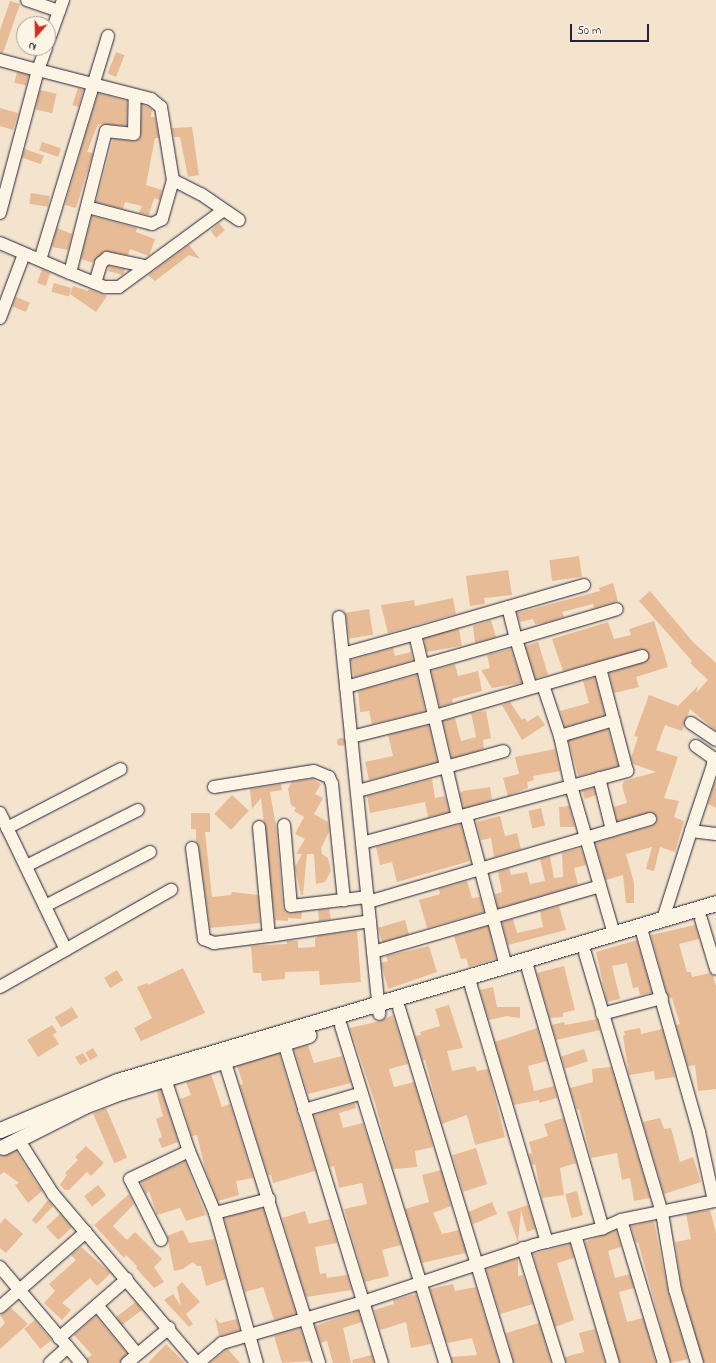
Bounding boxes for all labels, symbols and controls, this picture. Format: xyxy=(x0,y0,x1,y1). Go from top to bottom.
north arrow xyxy=(16,16,56,56)
scale bar xyxy=(572,16,651,42)
text: 50 m xyxy=(577,22,601,40)
text: N xyxy=(26,38,38,55)

